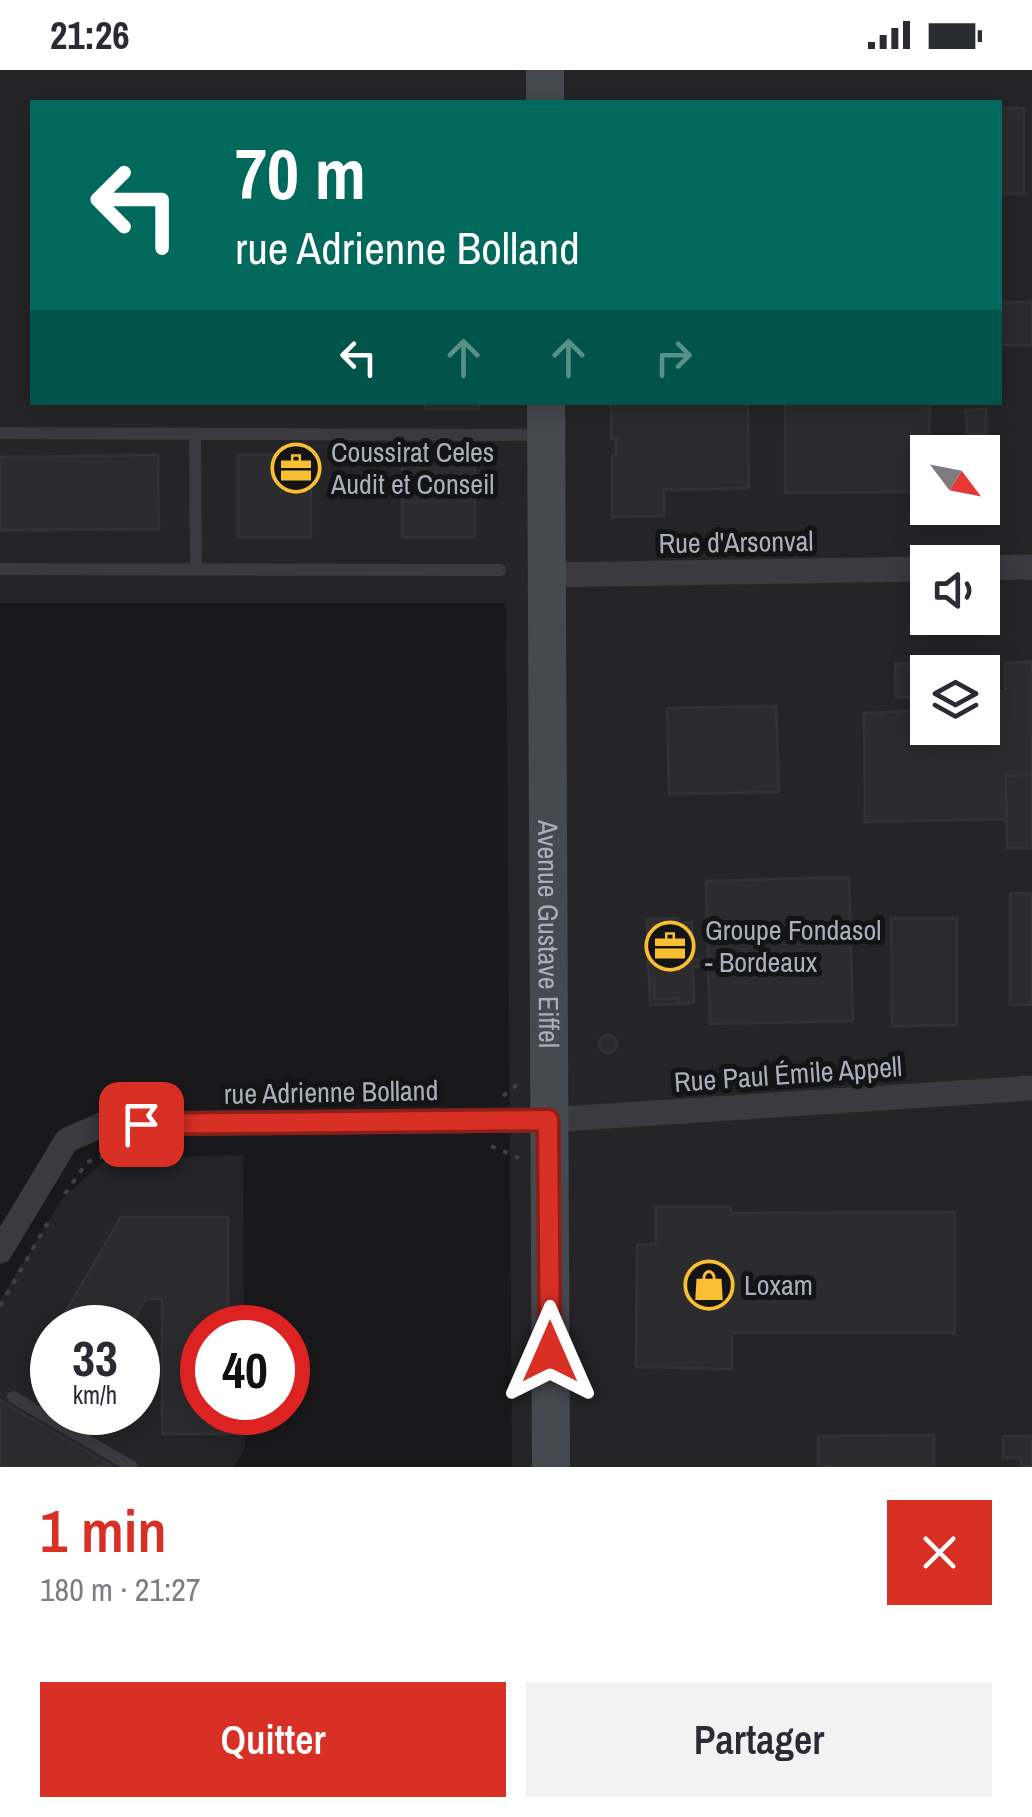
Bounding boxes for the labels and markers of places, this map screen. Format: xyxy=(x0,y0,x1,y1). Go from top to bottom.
place label: Coussirat Celes Audit et Conseil xyxy=(330,433,494,503)
office icon: Coussirat Celes Audit et Conseil xyxy=(270,442,322,494)
place label: Groupe Fondasol - Bordeaux xyxy=(705,911,881,981)
office icon: Groupe Fondasol - Bordeaux xyxy=(644,920,696,972)
pin xyxy=(99,1082,184,1167)
shop icon: Loxam xyxy=(683,1259,735,1311)
place label: Loxam xyxy=(744,1266,813,1304)

